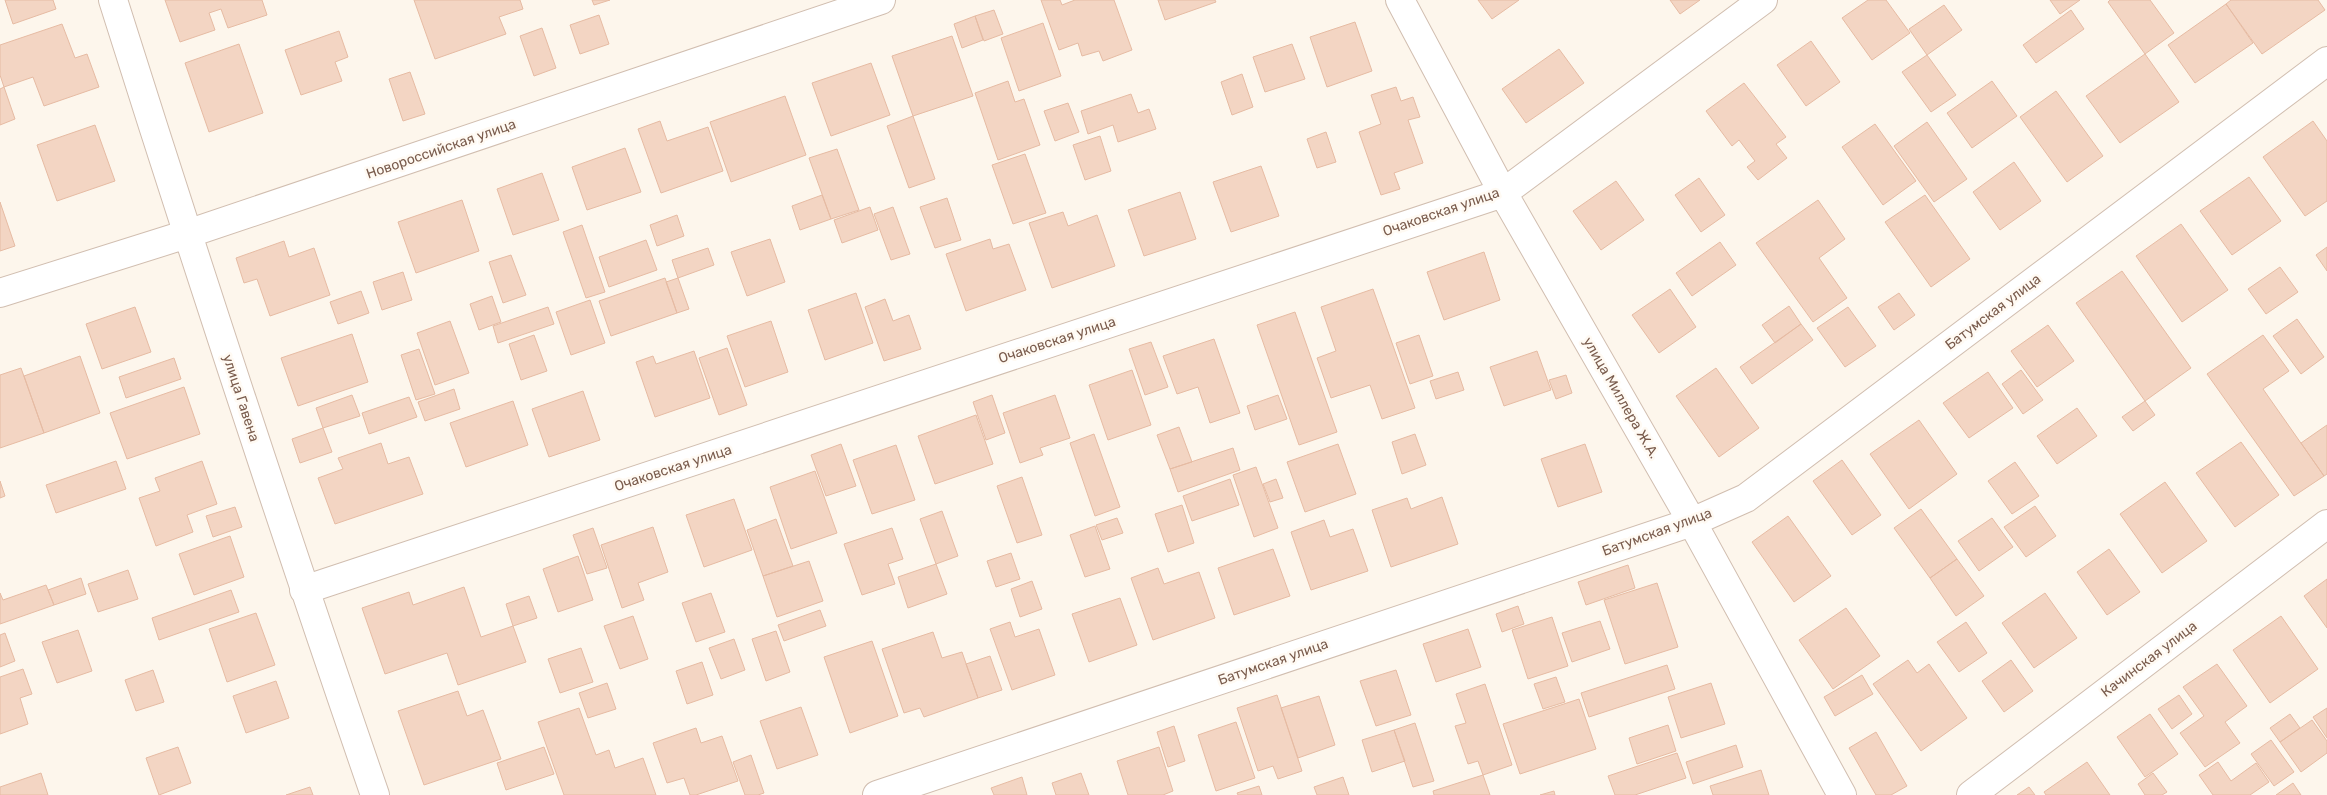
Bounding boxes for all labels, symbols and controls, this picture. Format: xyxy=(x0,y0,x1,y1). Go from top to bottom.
street label: Новороссийская улица xyxy=(364,115,518,183)
street label: Очаковская улица xyxy=(1380,184,1502,240)
street label: Батумская улица xyxy=(1942,270,2044,354)
street label: Очаковская улица xyxy=(996,313,1118,367)
street label: улица Миллера Ж.А. xyxy=(1579,334,1663,462)
street label: улица Гавена xyxy=(219,352,263,444)
street label: Очаковская улица xyxy=(612,441,734,495)
street label: Батумская улица xyxy=(1600,504,1714,560)
street label: Качинская улица xyxy=(2098,617,2200,701)
street label: Батумская улица xyxy=(1216,635,1330,689)

